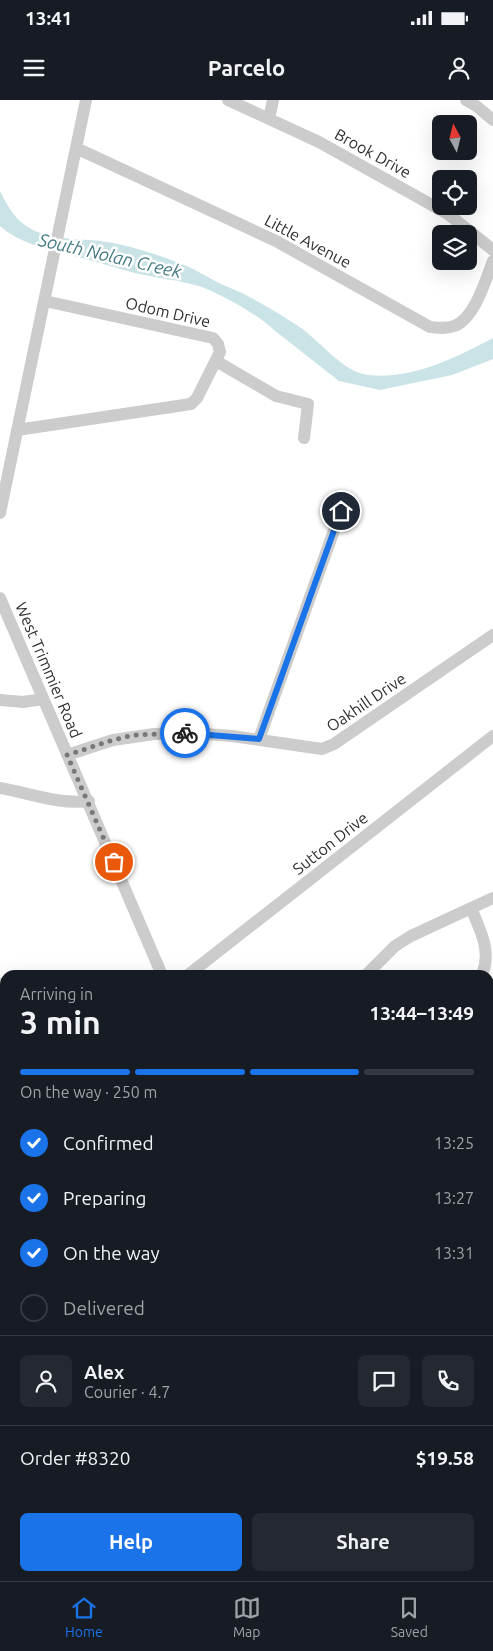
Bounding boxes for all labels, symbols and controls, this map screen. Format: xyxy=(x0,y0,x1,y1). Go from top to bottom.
text: 13:41 xyxy=(25,7,73,29)
icon: menu xyxy=(20,54,48,82)
icon: person xyxy=(445,54,473,82)
text: Parcelo xyxy=(208,55,285,80)
north arrow xyxy=(432,115,478,160)
map controls xyxy=(432,115,477,270)
street label: Brook Drive xyxy=(332,125,414,181)
button: locate xyxy=(432,170,477,215)
street label: Little Avenue xyxy=(262,211,354,271)
button: layers xyxy=(432,225,477,270)
water label: South Nolan Creek xyxy=(36,229,184,281)
street label: Odom Drive xyxy=(124,294,212,330)
pin xyxy=(320,490,362,532)
icon: home xyxy=(327,497,355,525)
street label: West Trimmier Road xyxy=(12,599,86,741)
street label: Oakhill Drive xyxy=(323,669,409,735)
courier xyxy=(160,708,210,758)
icon: bike xyxy=(171,719,199,747)
street label: Sutton Drive xyxy=(289,808,371,878)
pin xyxy=(93,841,135,883)
icon: bag xyxy=(100,848,128,876)
text: Arriving in xyxy=(20,985,93,1003)
text: 13:44–13:49 xyxy=(369,1002,474,1024)
text: 3 min xyxy=(20,1004,101,1040)
text: On the way · 250 m xyxy=(20,1083,157,1101)
icon: check xyxy=(20,1129,48,1157)
text: Confirmed xyxy=(63,1132,154,1154)
text: 13:25 xyxy=(434,1134,474,1152)
icon: check xyxy=(20,1184,48,1212)
text: Preparing xyxy=(63,1187,147,1209)
text: 13:27 xyxy=(434,1189,474,1207)
icon: check xyxy=(20,1239,48,1267)
text: On the way xyxy=(63,1242,160,1264)
text: 13:31 xyxy=(434,1244,474,1262)
text: Delivered xyxy=(63,1297,145,1319)
button: person xyxy=(20,1355,72,1407)
button: chat xyxy=(358,1355,410,1407)
button: phone xyxy=(422,1355,474,1407)
text: Alex xyxy=(84,1361,124,1383)
text: Courier · 4.7 xyxy=(84,1383,170,1401)
text: Order #8320 xyxy=(20,1447,130,1469)
text: $19.58 xyxy=(416,1447,474,1469)
button: Help xyxy=(20,1513,242,1571)
button: Share xyxy=(252,1513,474,1571)
tab: Home xyxy=(65,1594,103,1640)
tab: Map xyxy=(233,1594,261,1640)
tab: Saved xyxy=(391,1594,428,1640)

